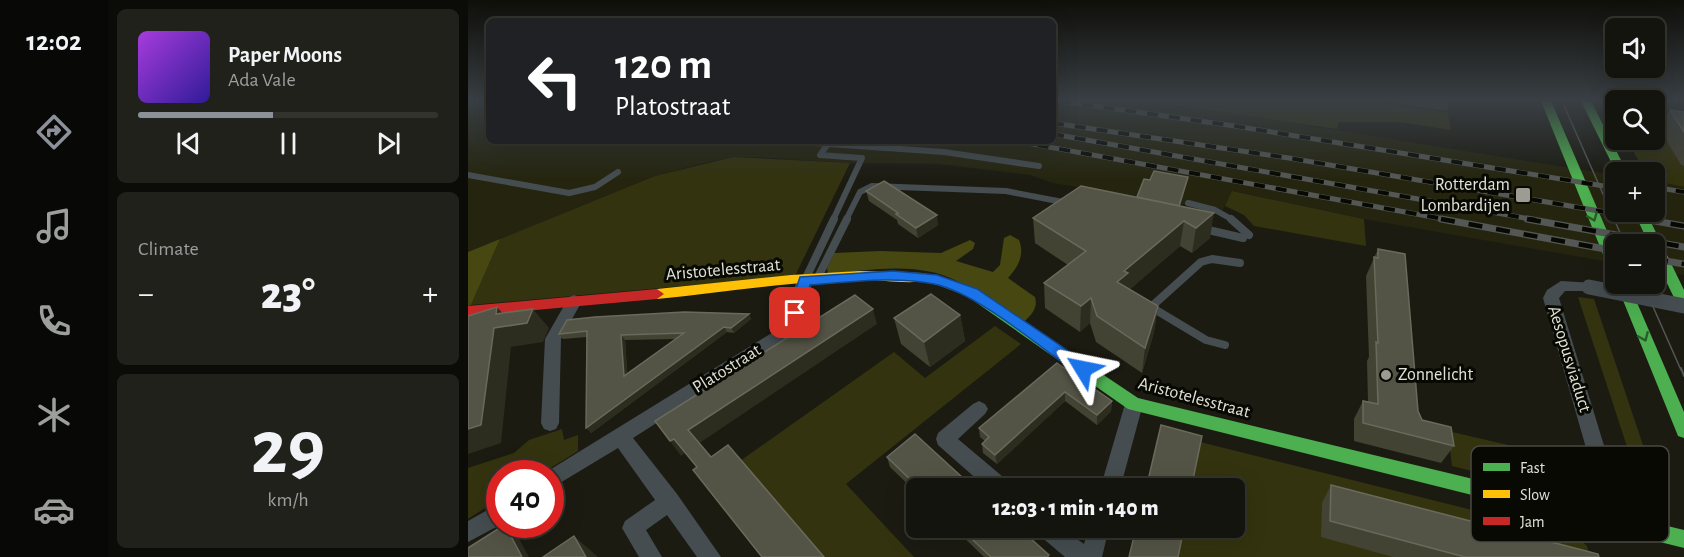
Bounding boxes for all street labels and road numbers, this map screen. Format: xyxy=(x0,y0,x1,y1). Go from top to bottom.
street label: Aristotelesstraat xyxy=(665,256,781,284)
street label: Aesopusviaduct xyxy=(1544,304,1594,415)
street label: Platostraat xyxy=(690,341,765,397)
street label: Aristotelesstraat xyxy=(1136,374,1252,422)

